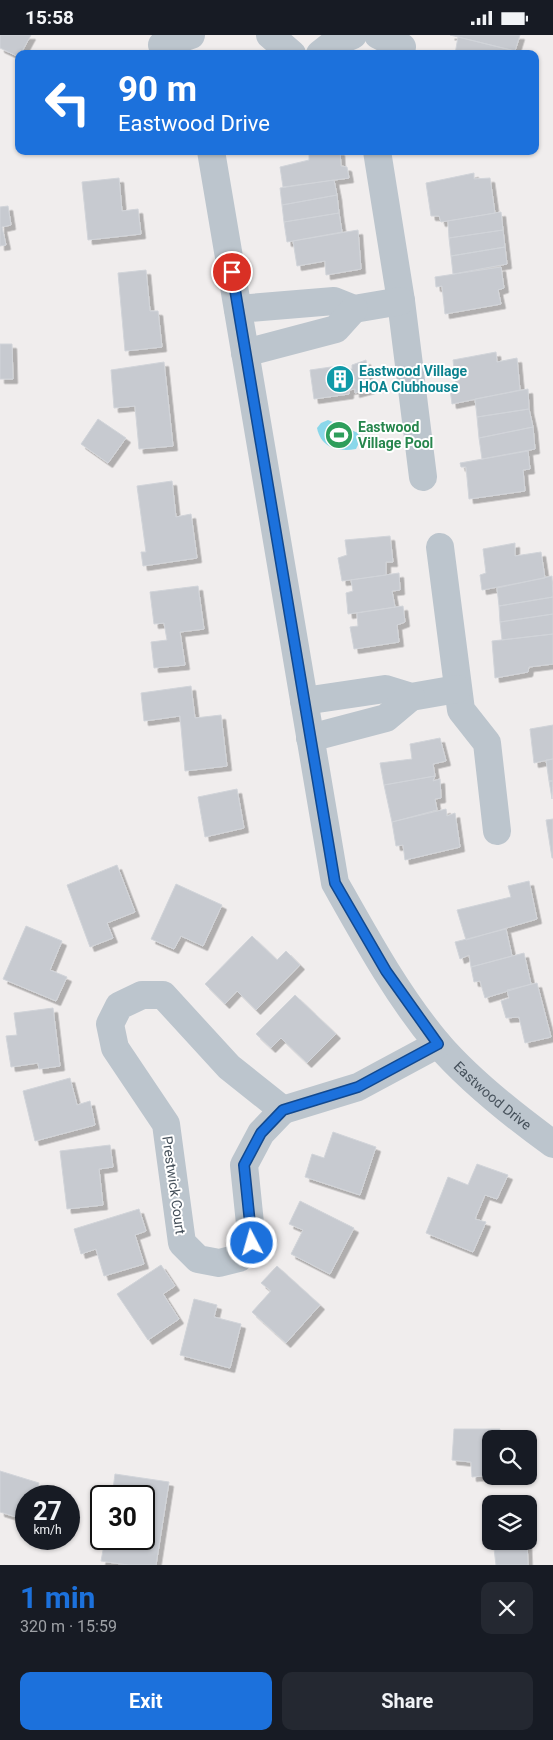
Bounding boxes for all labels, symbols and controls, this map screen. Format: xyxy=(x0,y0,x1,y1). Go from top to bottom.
text: 15:58 xyxy=(25,6,74,29)
text: 90 m xyxy=(118,69,197,110)
icon: left xyxy=(35,70,100,135)
text: Eastwood Drive xyxy=(118,111,270,136)
pin xyxy=(211,251,253,293)
icon: arrive xyxy=(218,258,246,286)
place label: Eastwood Village HOA Clubhouse xyxy=(359,363,467,395)
building icon: Eastwood Village HOA Clubhouse xyxy=(325,364,355,394)
place label: Eastwood Village Pool xyxy=(358,419,433,451)
sports icon: Eastwood Village Pool xyxy=(324,420,354,450)
street label: Eastwood Drive xyxy=(451,1058,534,1133)
street label: Prestwick Court xyxy=(159,1135,189,1236)
position arrow xyxy=(225,1216,277,1268)
map controls xyxy=(482,1430,537,1550)
button: search xyxy=(482,1430,537,1485)
speed limit sign: 30 xyxy=(90,1485,155,1550)
button: layers xyxy=(482,1495,537,1550)
text: 27 xyxy=(33,1497,62,1526)
text: km/h xyxy=(33,1523,62,1537)
text: 1 min xyxy=(20,1580,95,1615)
button: close xyxy=(481,1582,533,1634)
text: 320 m · 15:59 xyxy=(20,1617,117,1636)
button: Exit xyxy=(20,1672,272,1730)
button: Share xyxy=(282,1672,533,1730)

